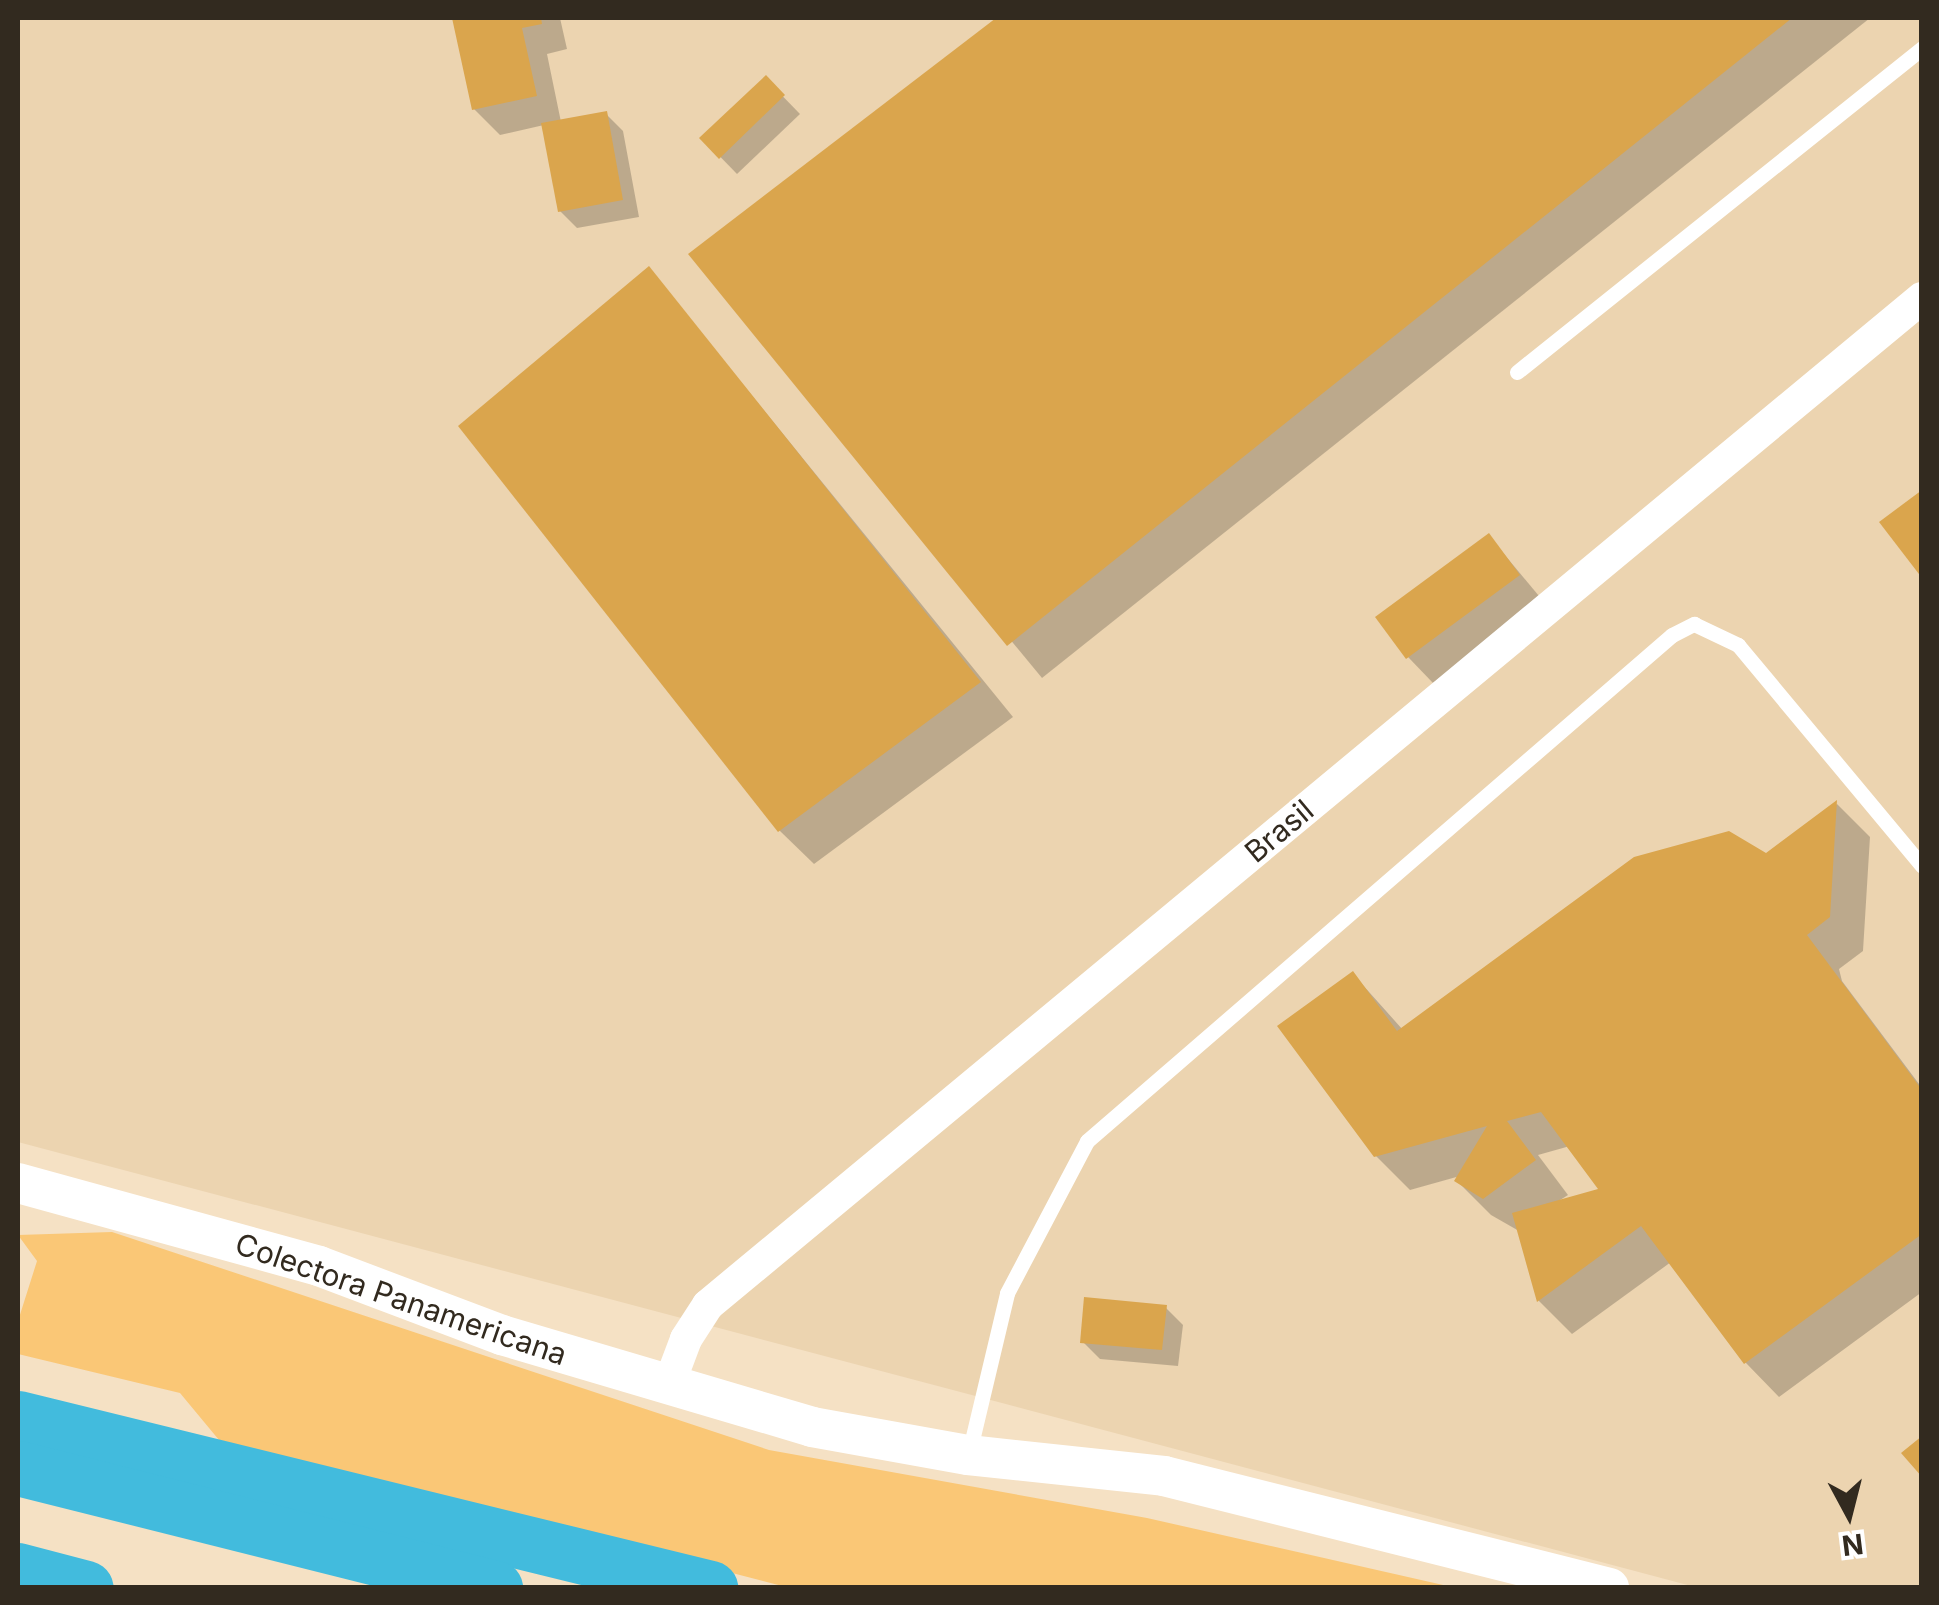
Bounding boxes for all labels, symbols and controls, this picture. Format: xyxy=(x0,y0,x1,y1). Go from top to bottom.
street label: Brasil xyxy=(1238,792,1320,870)
street label: Colectora Panamericana xyxy=(231,1225,571,1373)
north arrow xyxy=(1799,1465,1899,1565)
text: N xyxy=(1840,1527,1865,1563)

